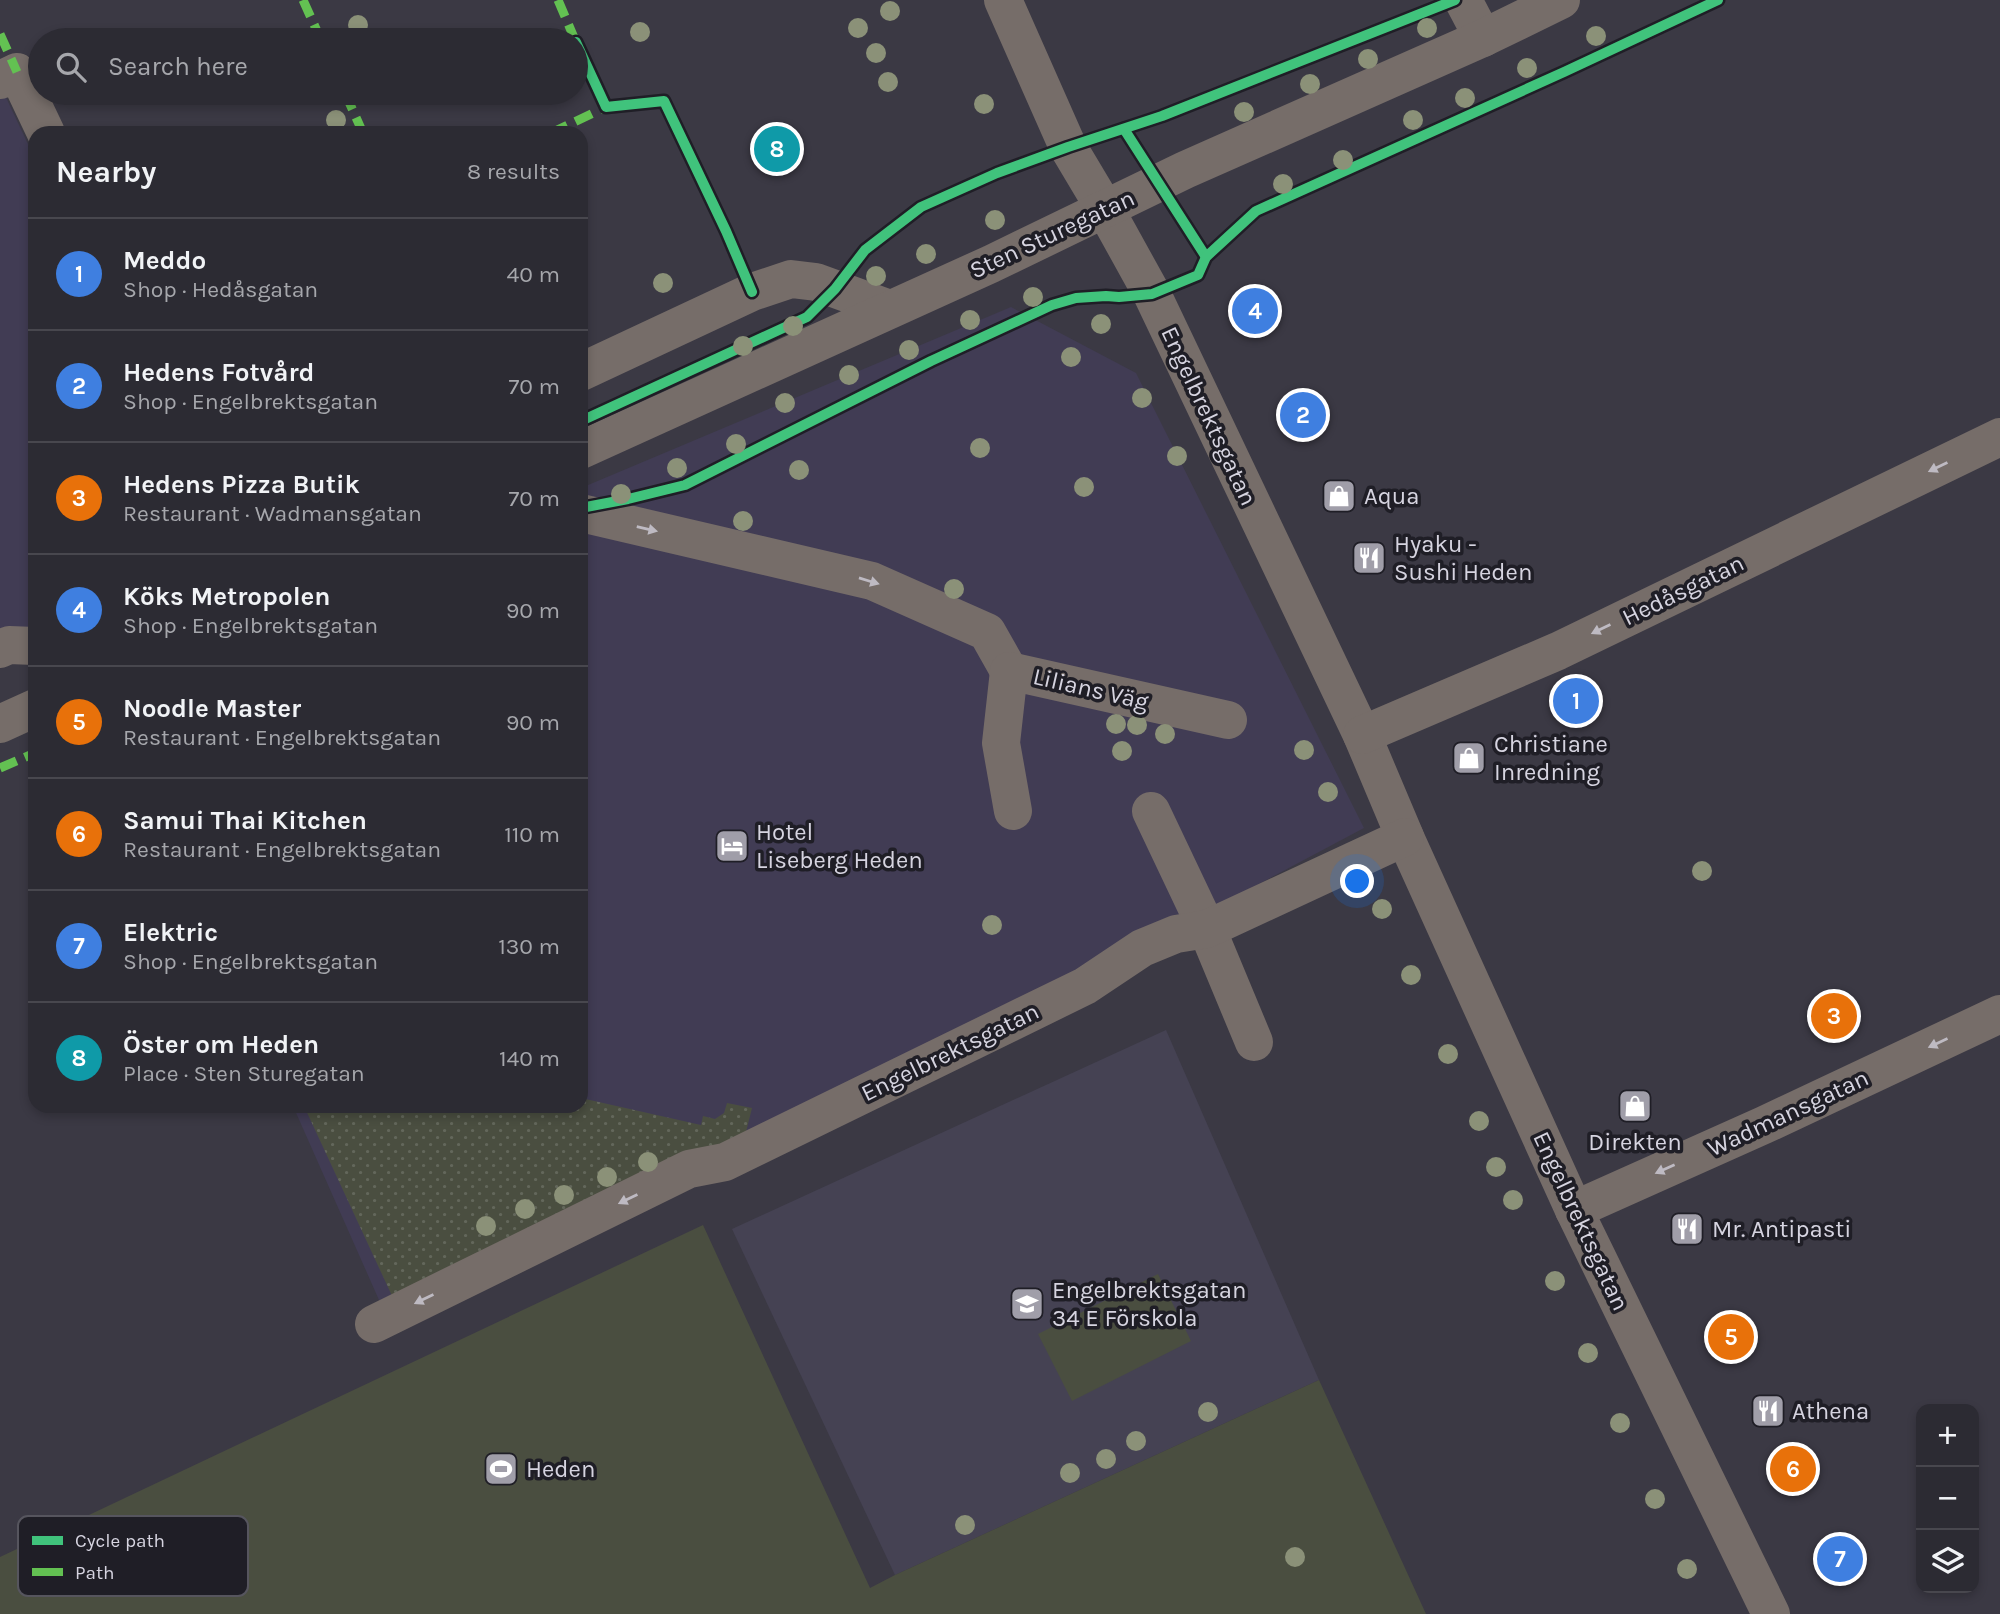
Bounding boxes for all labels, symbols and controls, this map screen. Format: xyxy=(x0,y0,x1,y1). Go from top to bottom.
search box xyxy=(28,28,588,105)
icon: search xyxy=(52,48,90,86)
text: Search here xyxy=(108,51,248,82)
pin: 8 xyxy=(754,123,800,175)
text: Nearby xyxy=(56,154,156,190)
text: 8 results xyxy=(467,158,560,185)
street label: Sten Sturegatan xyxy=(965,184,1139,284)
text: Meddo xyxy=(123,245,206,276)
text: 1 xyxy=(75,261,83,288)
text: 40 m xyxy=(507,261,560,288)
text: Shop · Hedåsgatan xyxy=(123,276,318,303)
pin: 4 xyxy=(1232,285,1278,337)
street label: Engelbrektsgatan xyxy=(1155,322,1263,510)
text: Hedens Fotvård xyxy=(123,357,315,388)
text: 2 xyxy=(72,373,86,400)
text: 70 m xyxy=(509,373,560,400)
text: Shop · Engelbrektsgatan xyxy=(123,388,378,415)
pin: 2 xyxy=(1280,389,1326,441)
one-way arrow xyxy=(1928,462,1949,473)
text: Hedens Pizza Butik xyxy=(123,469,360,500)
shop icon: Aqua xyxy=(1320,477,1358,515)
place label: Aqua xyxy=(1364,482,1420,510)
text: 3 xyxy=(72,485,86,512)
text: 70 m xyxy=(509,485,560,512)
text: Restaurant · Wadmansgatan xyxy=(123,500,422,527)
one-way arrow xyxy=(637,523,659,534)
place label: Hyaku - Sushi Heden xyxy=(1394,530,1532,586)
restaurant icon: Hyaku - Sushi Heden xyxy=(1350,539,1388,577)
street label: Hedåsgatan xyxy=(1618,549,1748,631)
one-way arrow xyxy=(858,576,879,587)
text: Köks Metropolen xyxy=(123,581,331,612)
text: 4 xyxy=(72,597,86,624)
text: 90 m xyxy=(506,597,560,624)
text: Shop · Engelbrektsgatan xyxy=(123,612,378,639)
one-way arrow xyxy=(1591,624,1611,635)
street label: Lilians Väg xyxy=(1030,662,1152,716)
pin: 1 xyxy=(1553,675,1599,727)
text: Noodle Master xyxy=(123,693,301,724)
text: 5 xyxy=(72,709,86,736)
text: 90 m xyxy=(506,709,560,736)
text: Restaurant · Engelbrektsgatan xyxy=(123,724,441,751)
place label: Christiane Inredning xyxy=(1494,730,1608,786)
shop icon: Christiane Inredning xyxy=(1450,739,1488,777)
text: Samui Thai Kitchen xyxy=(123,805,367,836)
place label: Hotel Liseberg Heden xyxy=(756,818,923,874)
text: 6 xyxy=(72,821,86,848)
text: 110 m xyxy=(504,821,560,848)
hotel icon: Hotel Liseberg Heden xyxy=(713,827,751,865)
text: Restaurant · Engelbrektsgatan xyxy=(123,836,441,863)
your location xyxy=(1340,864,1374,898)
text: Elektric xyxy=(123,917,218,948)
text: 7 xyxy=(73,933,85,960)
text: 130 m xyxy=(498,933,560,960)
text: Shop · Engelbrektsgatan xyxy=(123,948,378,975)
pin: 3 xyxy=(1811,990,1857,1042)
street label: Engelbrektsgatan xyxy=(856,997,1044,1107)
text: Öster om Heden xyxy=(123,1029,319,1060)
one-way arrow xyxy=(1928,1037,1948,1048)
text: 8 xyxy=(72,1045,86,1072)
text: 140 m xyxy=(499,1045,560,1072)
text: Place · Sten Sturegatan xyxy=(123,1060,365,1087)
street label: Wadmansgatan xyxy=(1703,1063,1873,1163)
shop icon: Direkten xyxy=(1616,1087,1654,1125)
street label: Engelbrektsgatan xyxy=(1527,1127,1635,1315)
place label: Direkten xyxy=(1588,1128,1682,1156)
one-way arrow xyxy=(1655,1163,1675,1175)
one-way arrow xyxy=(618,1193,638,1204)
restaurant icon: Mr. Antipasti xyxy=(1668,1210,1706,1248)
place label: Mr. Antipasti xyxy=(1712,1215,1851,1243)
place label: Engelbrektsgatan 34 E Förskola xyxy=(1052,1276,1246,1332)
school or university icon: Engelbrektsgatan 34 E Förskola xyxy=(1008,1285,1046,1323)
one-way arrow xyxy=(414,1294,434,1305)
pin: 5 xyxy=(1708,1311,1754,1363)
restaurant icon: Athena xyxy=(1749,1392,1787,1430)
place label: Athena xyxy=(1792,1397,1869,1425)
map controls xyxy=(1916,1404,1979,1593)
button: + xyxy=(1916,1404,1979,1467)
pin: 6 xyxy=(1770,1443,1816,1495)
sports icon: Heden xyxy=(482,1450,520,1488)
place label: Heden xyxy=(526,1455,595,1483)
button: − xyxy=(1916,1467,1979,1530)
legend xyxy=(18,1516,248,1596)
text: Cycle path xyxy=(75,1530,165,1552)
button: layers xyxy=(1916,1530,1979,1593)
pin: 7 xyxy=(1817,1533,1863,1585)
text: Path xyxy=(75,1562,115,1584)

